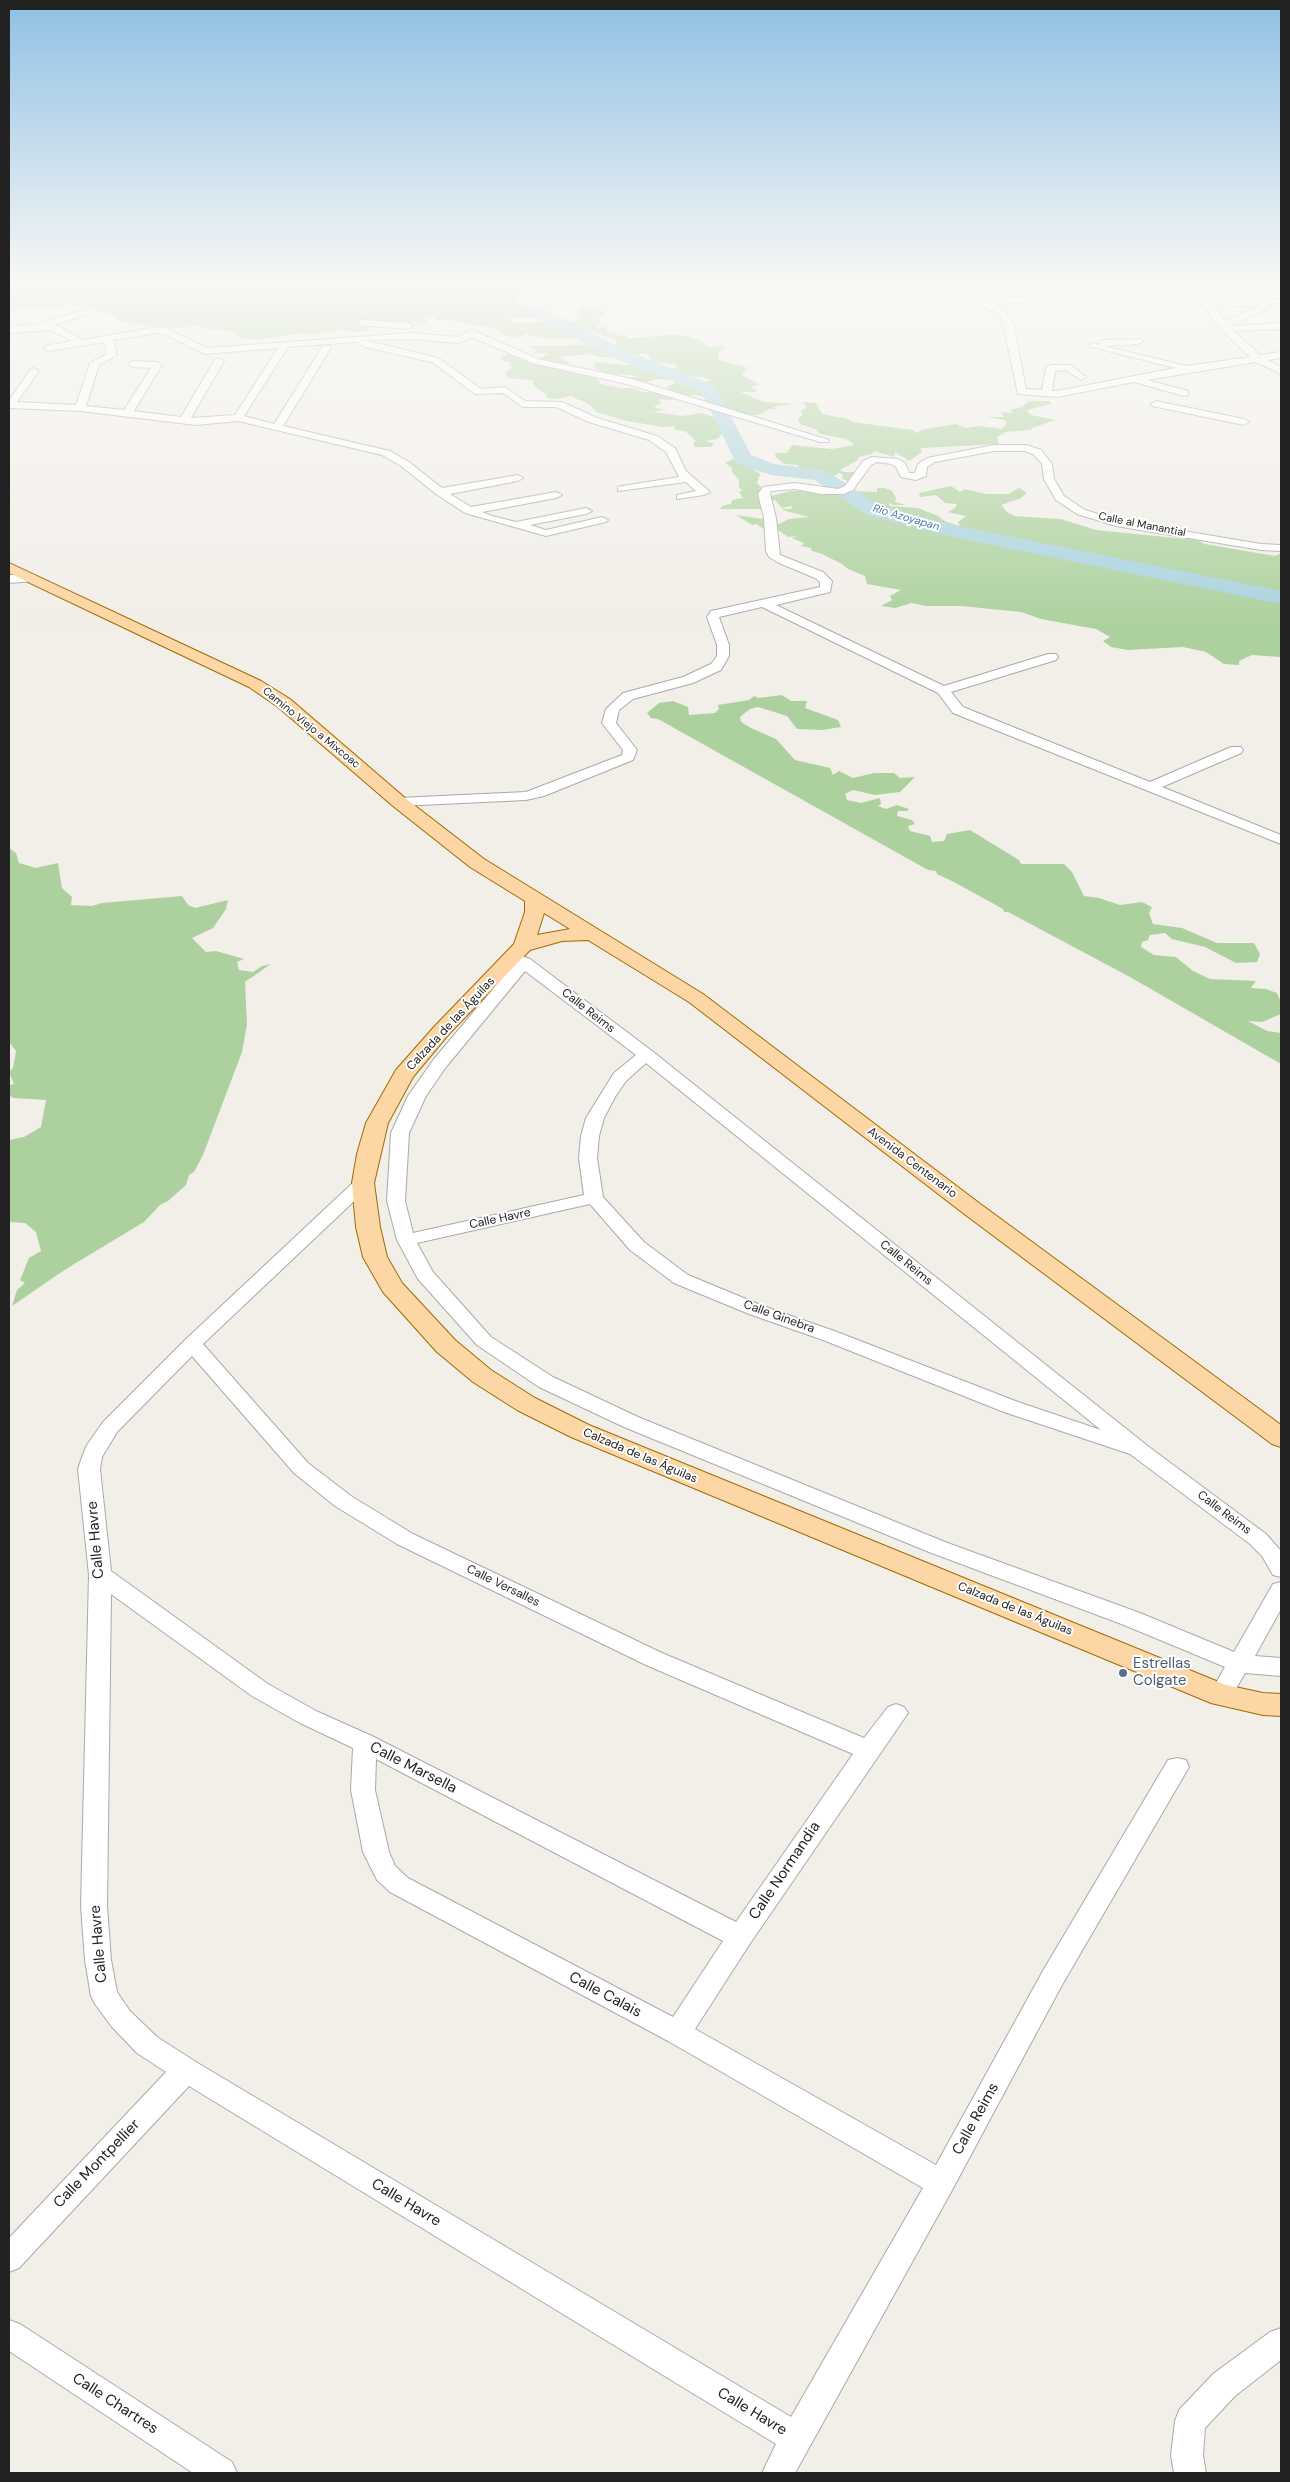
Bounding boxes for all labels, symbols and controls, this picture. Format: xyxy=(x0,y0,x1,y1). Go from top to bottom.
water label: Rio Azoyapan xyxy=(871,502,941,534)
street label: Calle al Manantial xyxy=(1097,510,1187,540)
street label: Camino Viejo a Mixcoac xyxy=(260,685,362,771)
street label: Calzada de las Águilas xyxy=(404,974,498,1074)
street label: Calle Reims xyxy=(558,986,618,1036)
street label: Avenida Centenario xyxy=(864,1125,960,1201)
street label: Calle Havre xyxy=(468,1205,532,1233)
street label: Calle Reims xyxy=(877,1237,935,1289)
street label: Calle Ginebra xyxy=(741,1297,817,1337)
street label: Calzada de las Águilas xyxy=(581,1425,699,1487)
street label: Calle Reims xyxy=(1194,1488,1254,1538)
street label: Calle Havre xyxy=(84,1500,108,1580)
street label: Calle Versalles xyxy=(464,1562,542,1610)
street label: Calzada de las Águilas xyxy=(955,1579,1075,1639)
place label: Estrellas Colgate xyxy=(1133,1655,1191,1690)
marker: Estrellas Colgate xyxy=(1117,1667,1129,1679)
street label: Calle Marsella xyxy=(366,1738,460,1798)
street label: Calle Normandia xyxy=(746,1819,824,1923)
street label: Calle Havre xyxy=(87,1904,111,1984)
street label: Calle Calais xyxy=(566,1968,644,2022)
street label: Calle Reims xyxy=(949,2080,1003,2158)
street label: Calle Montpellier xyxy=(50,2116,144,2212)
street label: Calle Havre xyxy=(368,2175,444,2231)
street label: Calle Chartres xyxy=(69,2370,161,2438)
street label: Calle Havre xyxy=(714,2384,790,2440)

